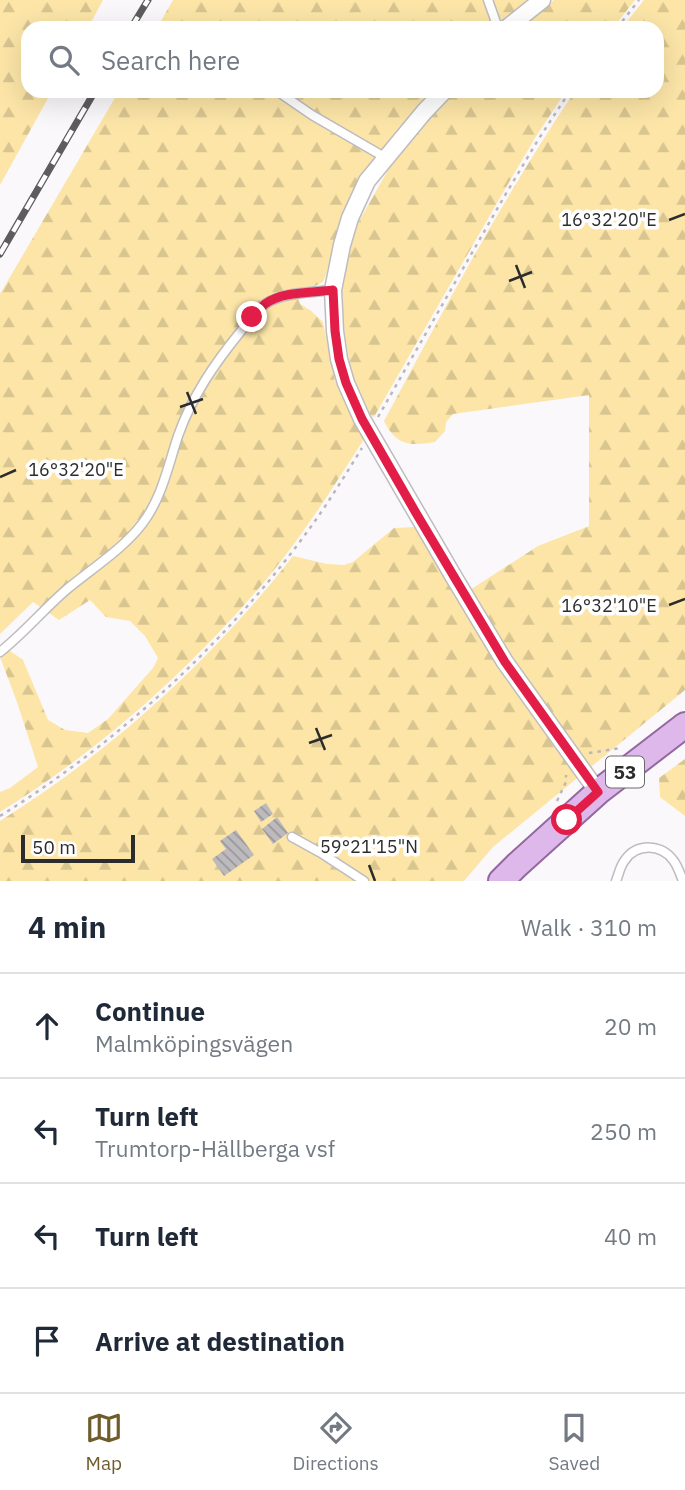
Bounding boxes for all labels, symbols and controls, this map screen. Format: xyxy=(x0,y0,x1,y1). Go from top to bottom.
search box xyxy=(21,21,664,98)
icon: search xyxy=(45,41,83,79)
text: Search here xyxy=(101,43,240,77)
text: 16°32'20"E xyxy=(561,208,657,231)
route end xyxy=(236,301,267,332)
text: 16°32'20"E xyxy=(28,458,124,481)
text: 16°32'10"E xyxy=(561,594,657,617)
road number: 53 xyxy=(606,757,644,788)
route start xyxy=(551,804,582,835)
scale bar xyxy=(21,832,135,864)
text: 50 m xyxy=(32,835,76,859)
text: 59°21'15"N xyxy=(320,835,418,858)
text: 4 min xyxy=(28,907,106,946)
text: Walk · 310 m xyxy=(521,912,657,942)
text: Continue xyxy=(95,994,205,1028)
icon: ahead xyxy=(28,1007,66,1045)
text: 20 m xyxy=(604,1011,657,1041)
text: Malmköpingsvägen xyxy=(95,1028,293,1058)
text: Turn left xyxy=(95,1099,198,1133)
icon: left xyxy=(28,1112,66,1150)
text: 250 m xyxy=(590,1116,657,1146)
text: Trumtorp-Hällberga vsf xyxy=(95,1133,335,1163)
icon: left xyxy=(28,1217,66,1255)
text: Turn left xyxy=(95,1219,198,1253)
text: 40 m xyxy=(604,1221,657,1251)
icon: arrive xyxy=(28,1322,66,1360)
text: Arrive at destination xyxy=(95,1324,345,1358)
tab: Map xyxy=(85,1409,123,1475)
tab: Directions xyxy=(292,1409,379,1475)
tab: Saved xyxy=(549,1409,600,1475)

